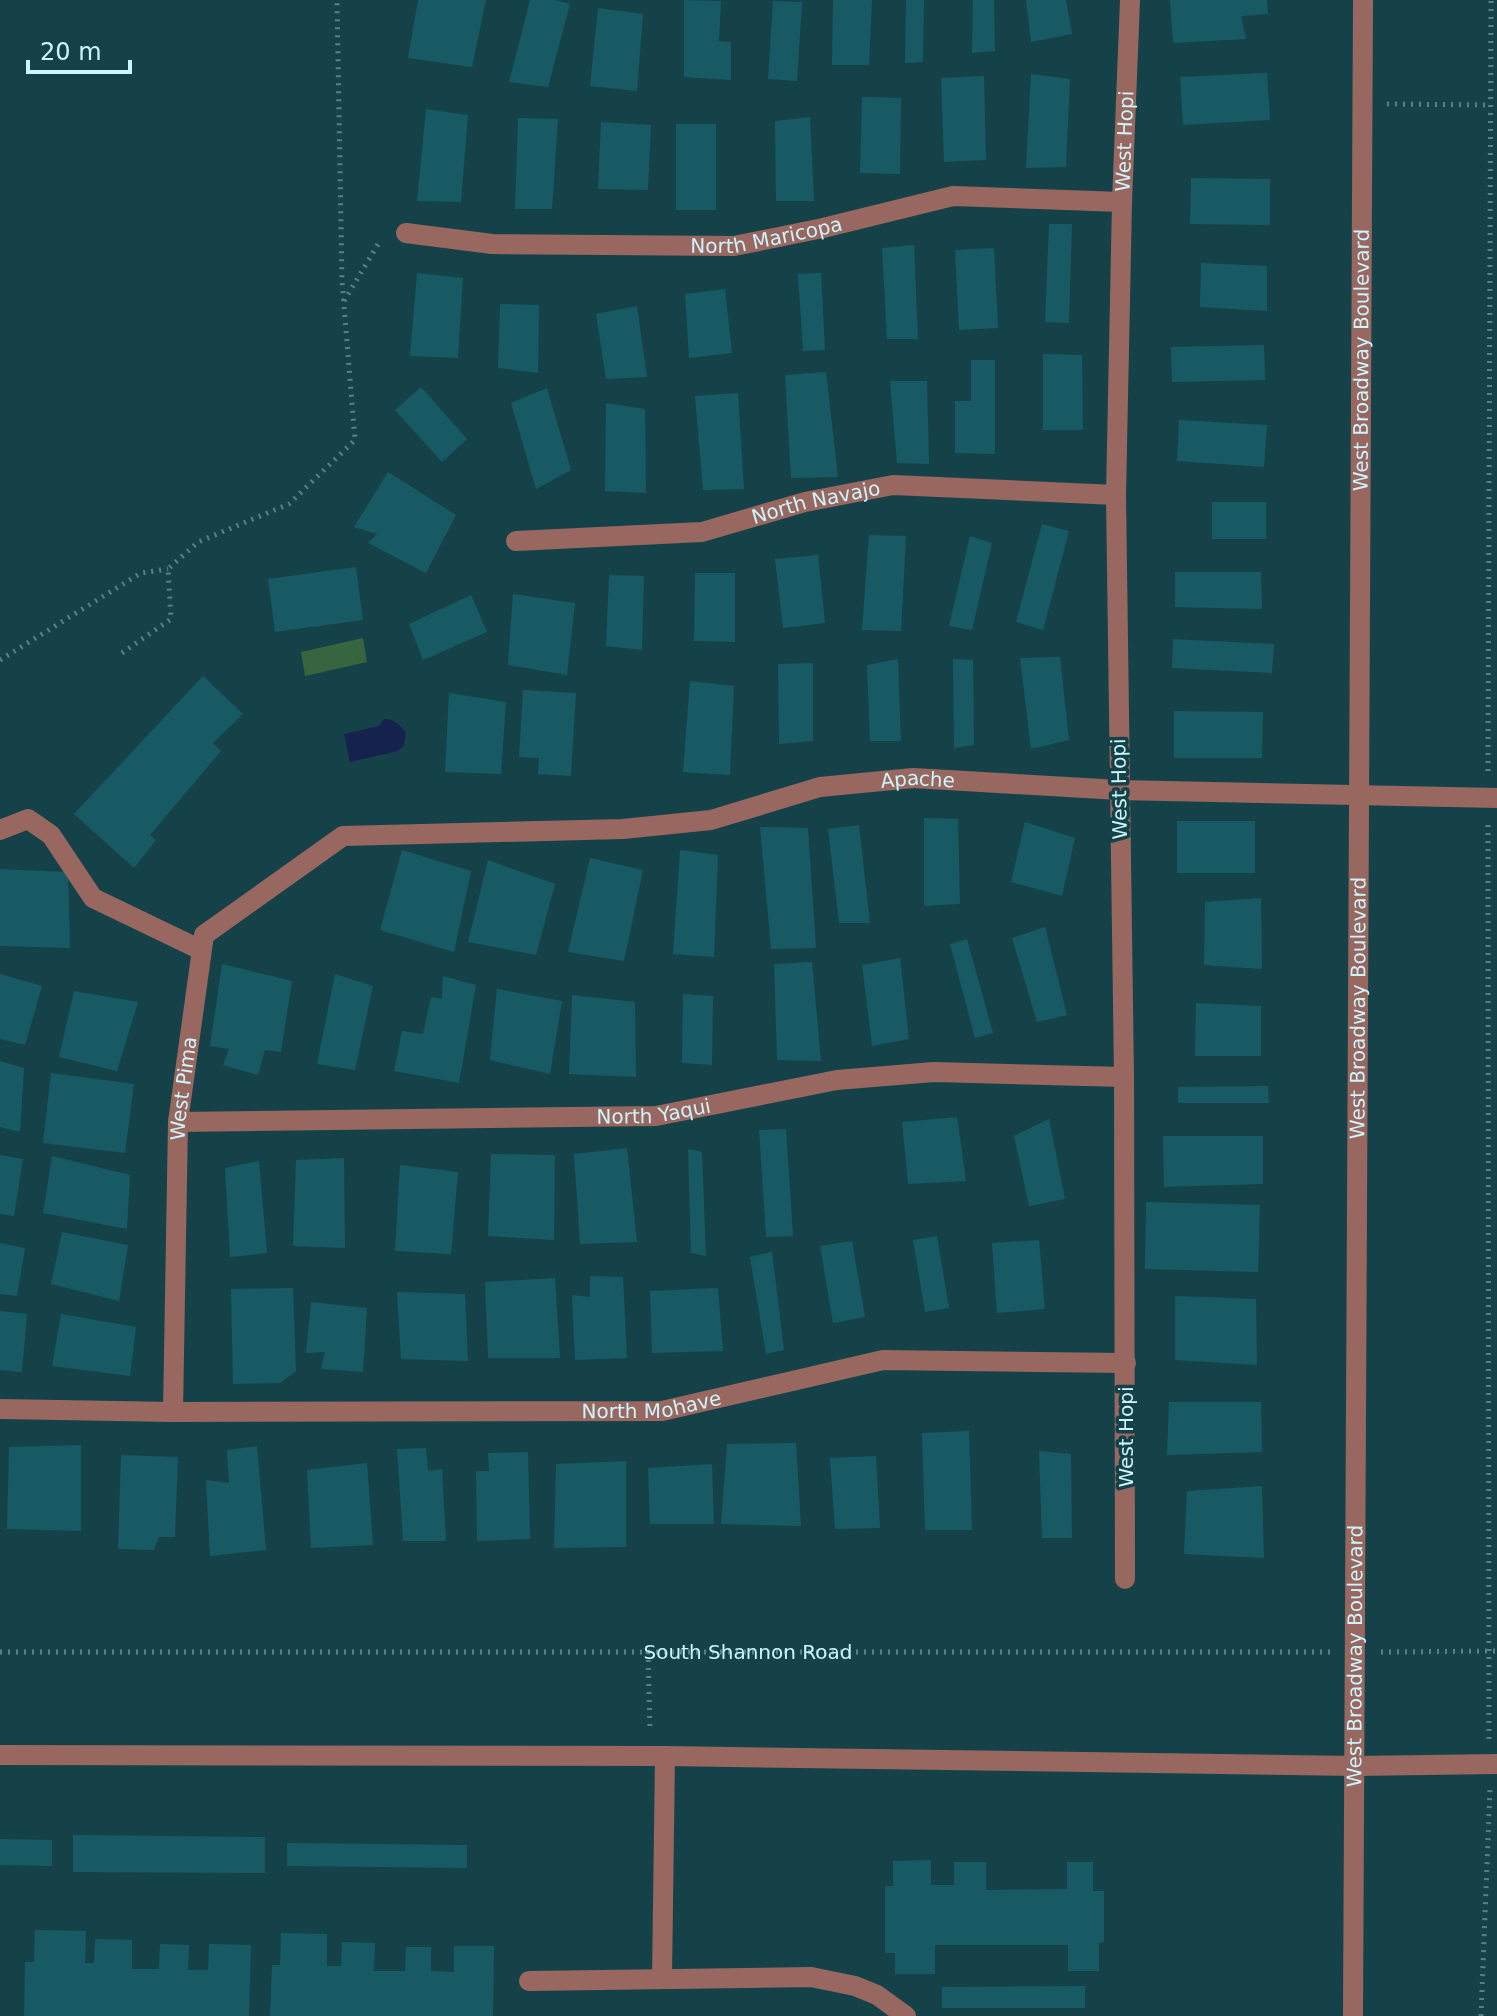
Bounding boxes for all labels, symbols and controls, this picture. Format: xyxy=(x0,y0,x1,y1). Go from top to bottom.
scale bar xyxy=(28,24,130,74)
text: 20 m xyxy=(40,38,102,66)
street label: West Hopi xyxy=(1110,90,1138,192)
street label: North Maricopa xyxy=(690,212,845,258)
street label: West Broadway Boulevard xyxy=(1349,229,1374,491)
street label: North Navajo xyxy=(749,476,882,529)
street label: West Hopi xyxy=(1106,738,1132,840)
street label: Apache xyxy=(879,765,956,793)
street label: West Broadway Boulevard xyxy=(1345,877,1371,1139)
street label: West Pima xyxy=(166,1035,202,1140)
street label: North Yaqui xyxy=(596,1093,713,1129)
street label: North Mohave xyxy=(581,1386,724,1423)
street label: West Hopi xyxy=(1114,1386,1138,1488)
street label: West Broadway Boulevard xyxy=(1342,1525,1367,1787)
street label: South Shannon Road xyxy=(643,1640,853,1664)

